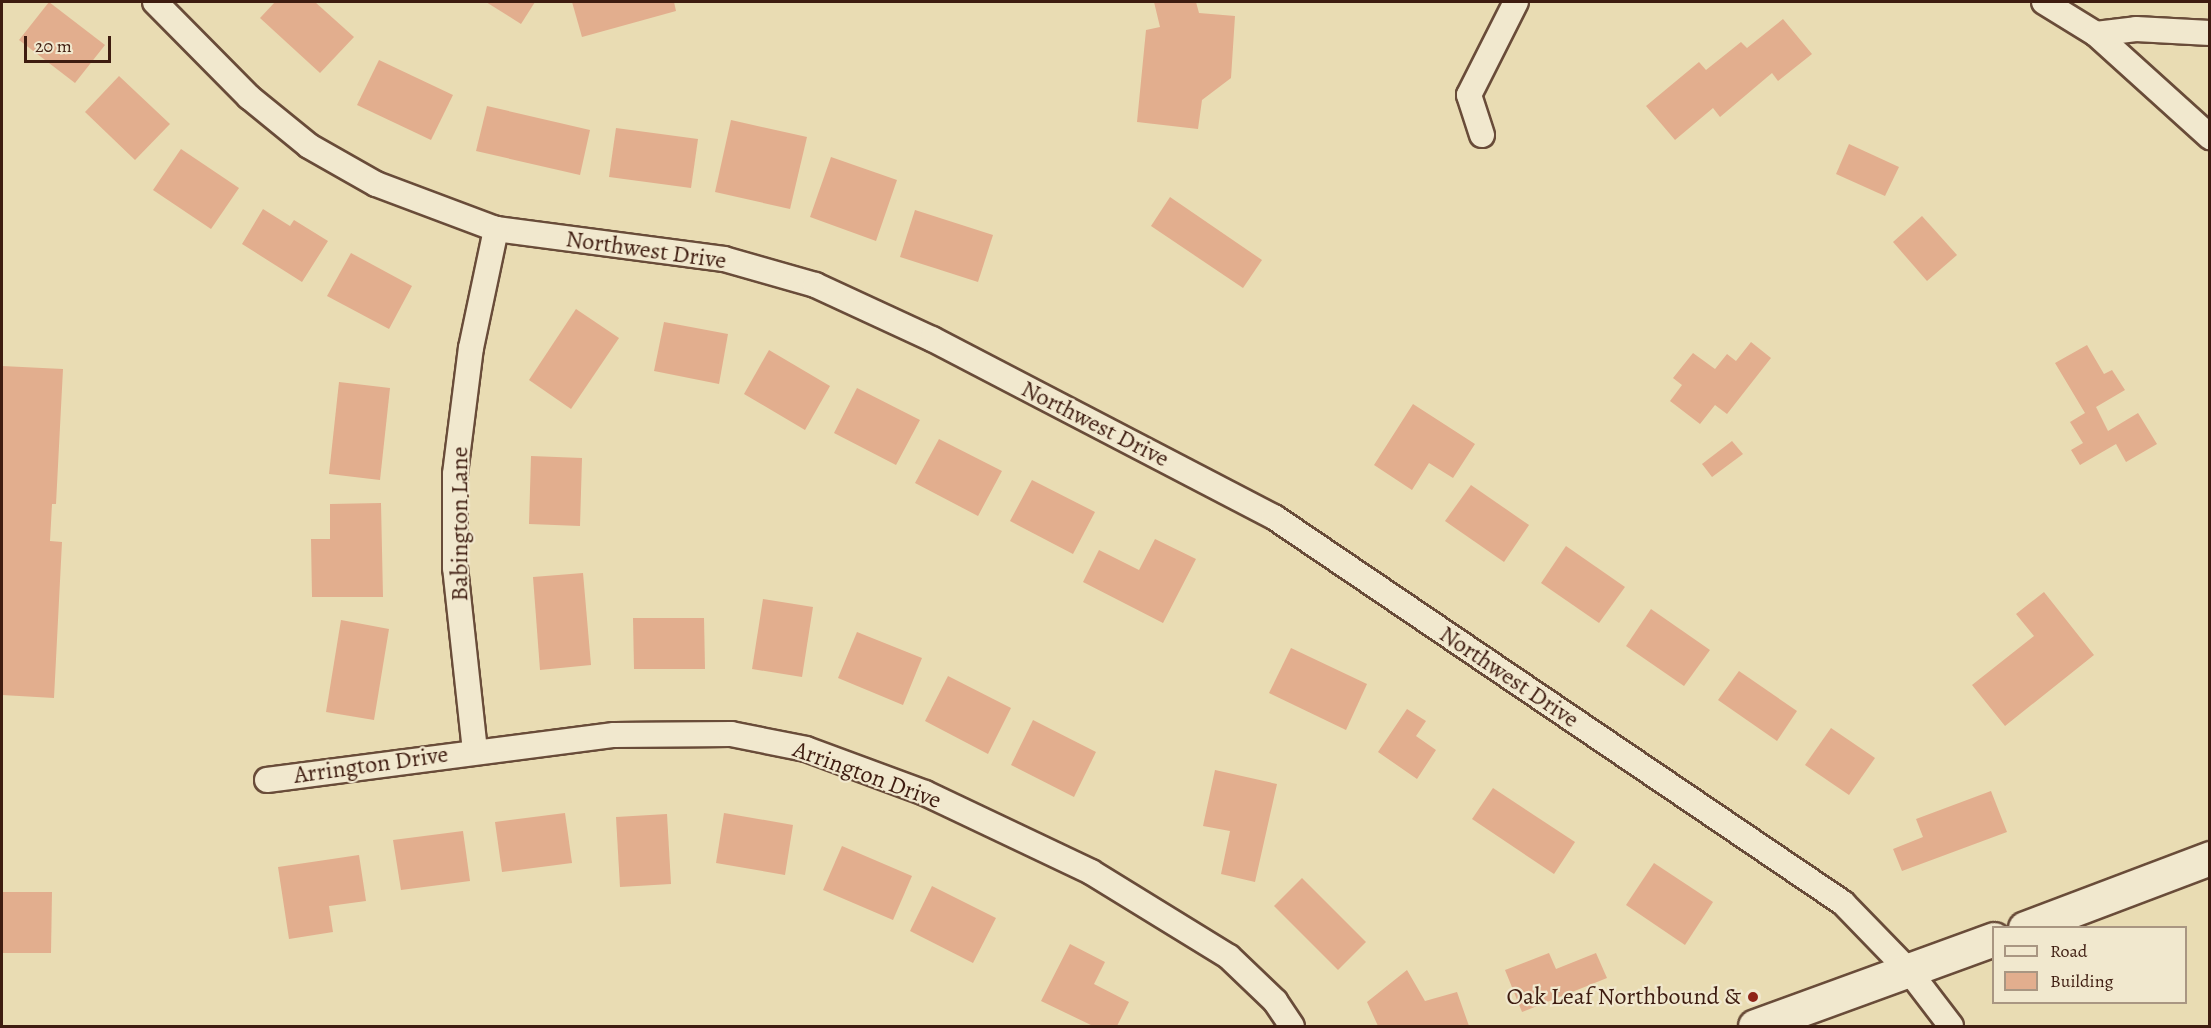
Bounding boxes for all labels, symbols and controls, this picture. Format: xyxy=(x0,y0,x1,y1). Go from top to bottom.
scale bar xyxy=(27,24,114,62)
text: 20 m xyxy=(35,34,72,58)
street label: Northwest Drive xyxy=(564,224,728,276)
street label: Northwest Drive xyxy=(1016,374,1174,474)
street label: Babington Lane xyxy=(446,447,474,601)
street label: Northwest Drive xyxy=(1434,620,1584,734)
street label: Arrington Drive xyxy=(789,735,945,815)
street label: Arrington Drive xyxy=(292,740,450,790)
legend xyxy=(1992,926,2187,1004)
text: Road xyxy=(2050,939,2087,963)
text: Building xyxy=(2050,969,2114,993)
place label: Oak Leaf Northbound & xyxy=(1506,983,1741,1011)
marker: Oak Leaf Northbound & xyxy=(1746,990,1760,1004)

